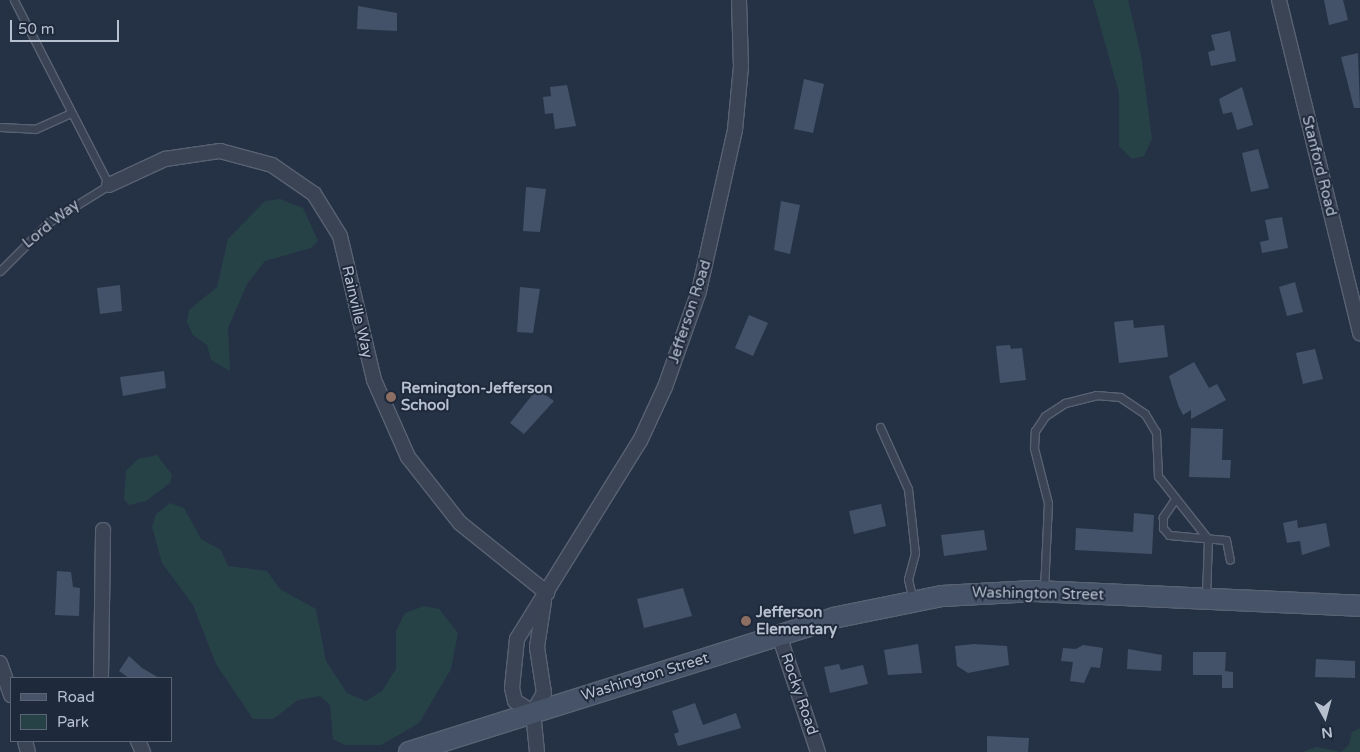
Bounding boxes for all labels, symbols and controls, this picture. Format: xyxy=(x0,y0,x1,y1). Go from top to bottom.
scale bar xyxy=(12,10,121,42)
text: 50 m xyxy=(18,20,55,38)
street label: Stanford Road xyxy=(1298,114,1340,218)
street label: Lord Way xyxy=(19,196,83,252)
street label: Jefferson Road xyxy=(665,258,715,366)
street label: Rainville Way xyxy=(338,264,376,360)
place label: Remington-Jefferson School xyxy=(401,379,553,414)
marker: Remington-Jefferson School xyxy=(385,391,397,403)
street label: Washington Street xyxy=(972,584,1104,604)
place label: Jefferson Elementary xyxy=(756,603,837,638)
marker: Jefferson Elementary xyxy=(740,615,752,627)
street label: Washington Street xyxy=(579,649,711,705)
street label: Rocky Road xyxy=(777,651,821,737)
legend xyxy=(10,677,172,742)
text: Road xyxy=(57,688,95,706)
north arrow xyxy=(1300,692,1350,742)
text: Park xyxy=(57,713,89,731)
text: N xyxy=(1320,723,1334,742)

